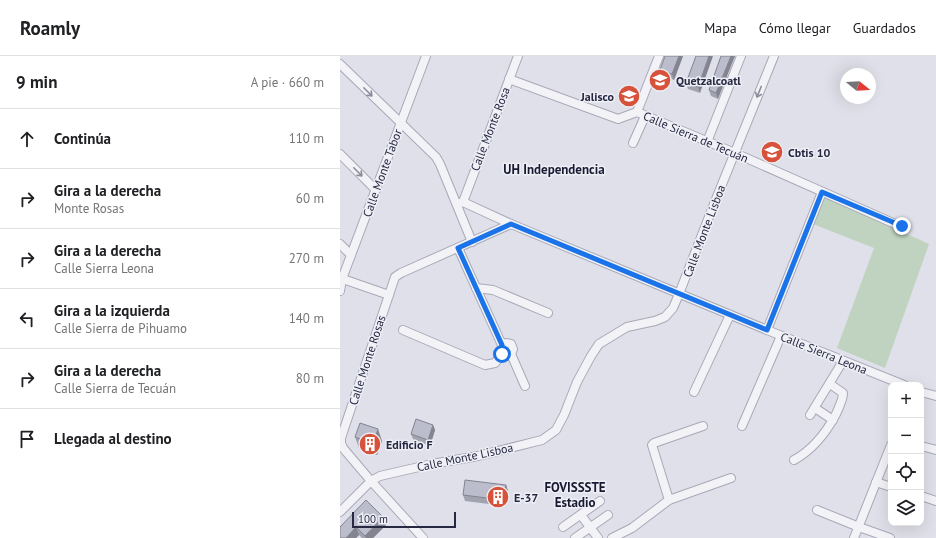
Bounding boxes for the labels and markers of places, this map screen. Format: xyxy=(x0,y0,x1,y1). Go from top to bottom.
school or university icon: Quetzalcoatl xyxy=(647,67,673,93)
place label: Quetzalcoatl xyxy=(676,73,741,88)
school or university icon: Jalisco xyxy=(616,83,642,109)
place label: Jalisco xyxy=(580,89,615,104)
school or university icon: Cbtis 10 xyxy=(759,139,785,165)
place label: Cbtis 10 xyxy=(788,145,830,160)
building icon: Edificio F xyxy=(357,431,383,457)
place label: Edificio F xyxy=(386,437,433,452)
building icon: E-37 xyxy=(485,484,511,510)
place label: E-37 xyxy=(514,490,538,505)

